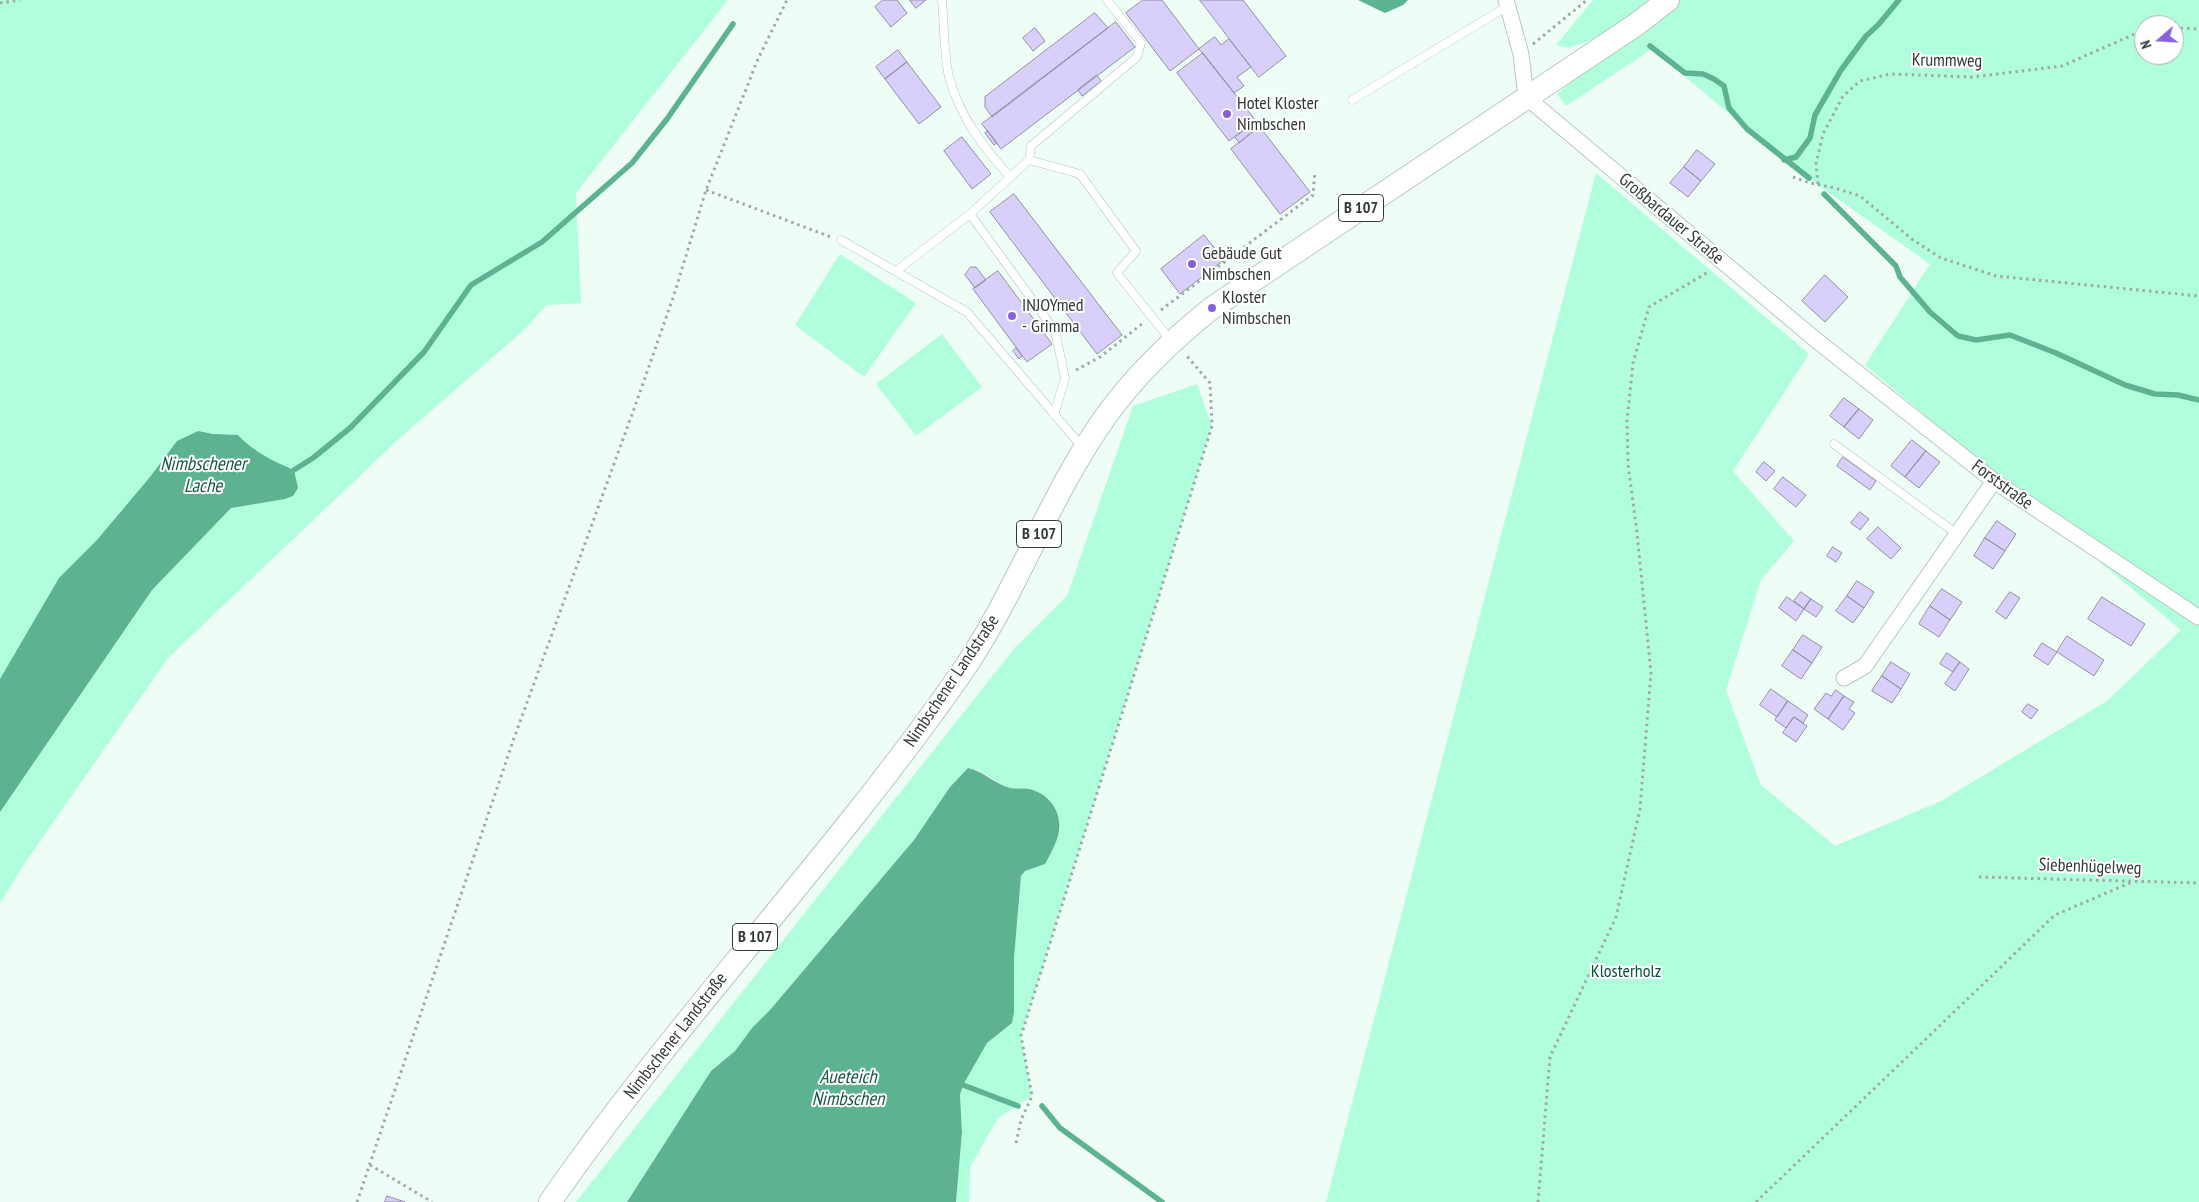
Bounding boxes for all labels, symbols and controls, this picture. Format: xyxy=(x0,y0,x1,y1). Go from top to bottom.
north arrow xyxy=(2134,15,2184,65)
text: N xyxy=(2136,38,2156,51)
street label: Krummweg xyxy=(1912,50,1982,72)
place label: Hotel Kloster Nimbschen xyxy=(1237,93,1319,136)
marker: Hotel Kloster Nimbschen xyxy=(1221,108,1233,120)
street label: Großbardauer Straße xyxy=(1614,169,1728,269)
road number: B 107 xyxy=(1338,194,1384,222)
place label: Gebäude Gut Nimbschen xyxy=(1202,243,1282,286)
marker: Gebäude Gut Nimbschen xyxy=(1186,258,1198,270)
place label: Kloster Nimbschen xyxy=(1222,287,1291,330)
place label: INJOYmed - Grimma xyxy=(1022,295,1084,338)
marker: Kloster Nimbschen xyxy=(1206,302,1218,314)
marker: INJOYmed - Grimma xyxy=(1006,310,1018,322)
water label: Nimbschener Lache xyxy=(160,454,246,498)
street label: Forststraße xyxy=(1967,456,2037,514)
road number: B 107 xyxy=(1016,520,1062,548)
street label: Nimbschener Landstraße xyxy=(900,611,1004,751)
street label: Siebenhügelweg xyxy=(2038,854,2142,880)
road number: B 107 xyxy=(732,924,778,950)
park label: Klosterholz xyxy=(1591,961,1661,983)
street label: Nimbschener Landstraße xyxy=(620,968,732,1104)
water label: Aueteich Nimbschen xyxy=(812,1067,884,1111)

